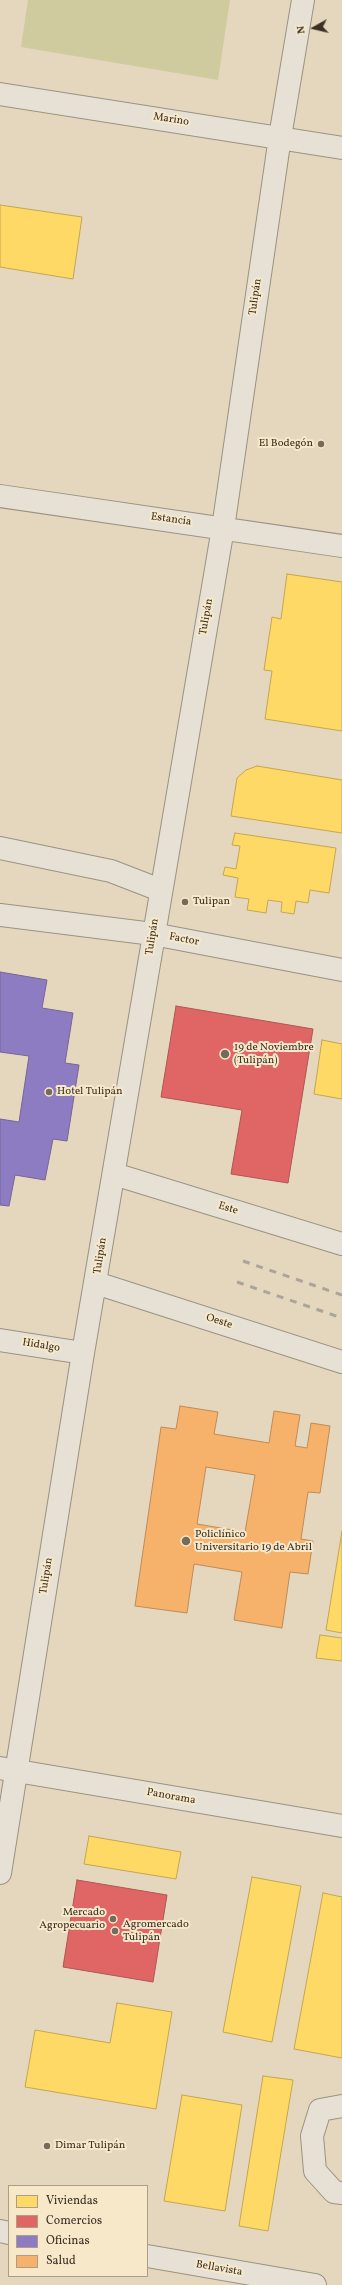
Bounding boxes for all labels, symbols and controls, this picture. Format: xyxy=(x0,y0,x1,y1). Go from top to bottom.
north arrow xyxy=(294,8,334,48)
text: N xyxy=(294,25,310,35)
street label: Marino xyxy=(152,111,190,129)
street label: Tulipán xyxy=(247,278,265,316)
place label: El Bodegón xyxy=(259,437,313,451)
marker: El Bodegón xyxy=(316,439,326,449)
street label: Estancia xyxy=(150,511,192,529)
street label: Tulipán xyxy=(197,598,217,636)
place label: Tulipan xyxy=(193,895,230,909)
marker: Tulipan xyxy=(180,897,190,907)
street label: Tulipán xyxy=(144,918,162,956)
street label: Factor xyxy=(168,931,200,949)
place label: 19 de Noviembre (Tulipán) xyxy=(234,1041,314,1067)
marker: 19 de Noviembre (Tulipán) xyxy=(219,1048,231,1060)
place label: Hotel Tulipán xyxy=(57,1085,123,1099)
marker: Hotel Tulipán xyxy=(44,1087,54,1097)
street label: Este xyxy=(216,1200,240,1218)
street label: Tulipán xyxy=(92,1237,110,1275)
street label: Oeste xyxy=(204,1312,234,1332)
street label: Hidalgo xyxy=(21,1337,61,1355)
place label: Policlínico Universitario 19 de Abril xyxy=(195,1528,312,1554)
marker: Policlínico Universitario 19 de Abril xyxy=(180,1535,192,1547)
street label: Tulipán xyxy=(38,1557,56,1595)
street label: Panorama xyxy=(145,1786,197,1808)
place label: Mercado Agropecuario xyxy=(39,1906,105,1932)
marker: Mercado Agropecuario xyxy=(108,1914,118,1924)
place label: Agromercado Tulipán xyxy=(123,1918,189,1944)
marker: Agromercado Tulipán xyxy=(110,1926,120,1936)
place label: Dimar Tulipán xyxy=(55,2139,125,2153)
marker: Dimar Tulipán xyxy=(42,2141,52,2151)
legend xyxy=(8,2185,148,2277)
text: Viviendas xyxy=(46,2193,98,2209)
text: Comercios xyxy=(46,2213,102,2229)
text: Oficinas xyxy=(46,2233,90,2249)
text: Salud xyxy=(46,2253,76,2269)
street label: Bellavista xyxy=(195,2258,243,2280)

